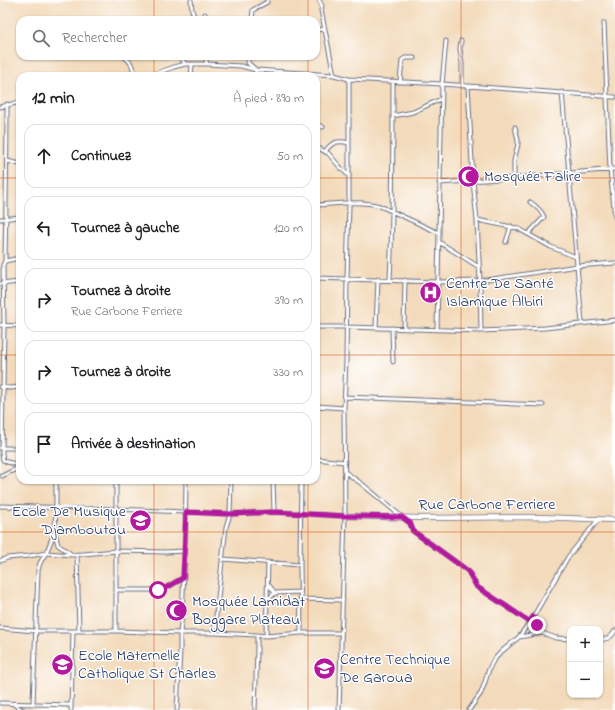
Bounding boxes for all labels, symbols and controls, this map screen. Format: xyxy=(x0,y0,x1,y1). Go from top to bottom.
search box xyxy=(16,16,320,60)
icon: search xyxy=(30,27,52,49)
text: Rechercher xyxy=(62,27,127,49)
text: 12 min xyxy=(32,86,75,111)
text: À pied · 890 m xyxy=(233,89,304,108)
icon: ahead xyxy=(33,145,55,167)
text: Continuez xyxy=(71,145,131,167)
text: 50 m xyxy=(277,147,303,166)
mosque icon: Mosquée Falire xyxy=(455,164,481,190)
place label: Mosquée Falire xyxy=(484,165,582,189)
icon: left xyxy=(33,217,55,239)
text: Tournez à gauche xyxy=(71,217,179,239)
text: 120 m xyxy=(273,219,303,238)
place label: Centre De Santé Islamique Albiri xyxy=(446,272,554,314)
text: Tournez à droite xyxy=(71,280,171,302)
hospital icon: Centre De Santé Islamique Albiri xyxy=(418,280,444,306)
icon: right xyxy=(33,289,55,311)
text: 390 m xyxy=(275,291,303,310)
text: Rue Carbone Ferriere xyxy=(71,302,182,321)
icon: right xyxy=(33,361,55,383)
text: Tournez à droite xyxy=(71,361,171,383)
text: 330 m xyxy=(273,363,303,382)
icon: arrive xyxy=(33,433,55,455)
text: Arrivée à destination xyxy=(71,433,196,455)
street label: Rue Carbone Ferriere xyxy=(419,493,556,517)
place label: Ecole De Musique Djamboutou xyxy=(12,500,127,542)
school or university icon: Ecole De Musique Djamboutou xyxy=(128,508,154,534)
route start xyxy=(149,581,167,599)
place label: Mosquée Lamidat Boggare Plateau xyxy=(191,590,306,632)
mosque icon: Mosquée Lamidat Boggare Plateau xyxy=(163,598,189,624)
route end xyxy=(528,616,546,634)
map controls xyxy=(567,626,603,698)
button: + xyxy=(567,626,603,662)
place label: Ecole Maternelle Catholique St Charles xyxy=(78,644,216,686)
place label: Centre Technique De Garoua xyxy=(339,648,451,690)
school or university icon: Ecole Maternelle Catholique St Charles xyxy=(49,652,75,678)
school or university icon: Centre Technique De Garoua xyxy=(311,656,337,682)
button: − xyxy=(567,662,603,698)

